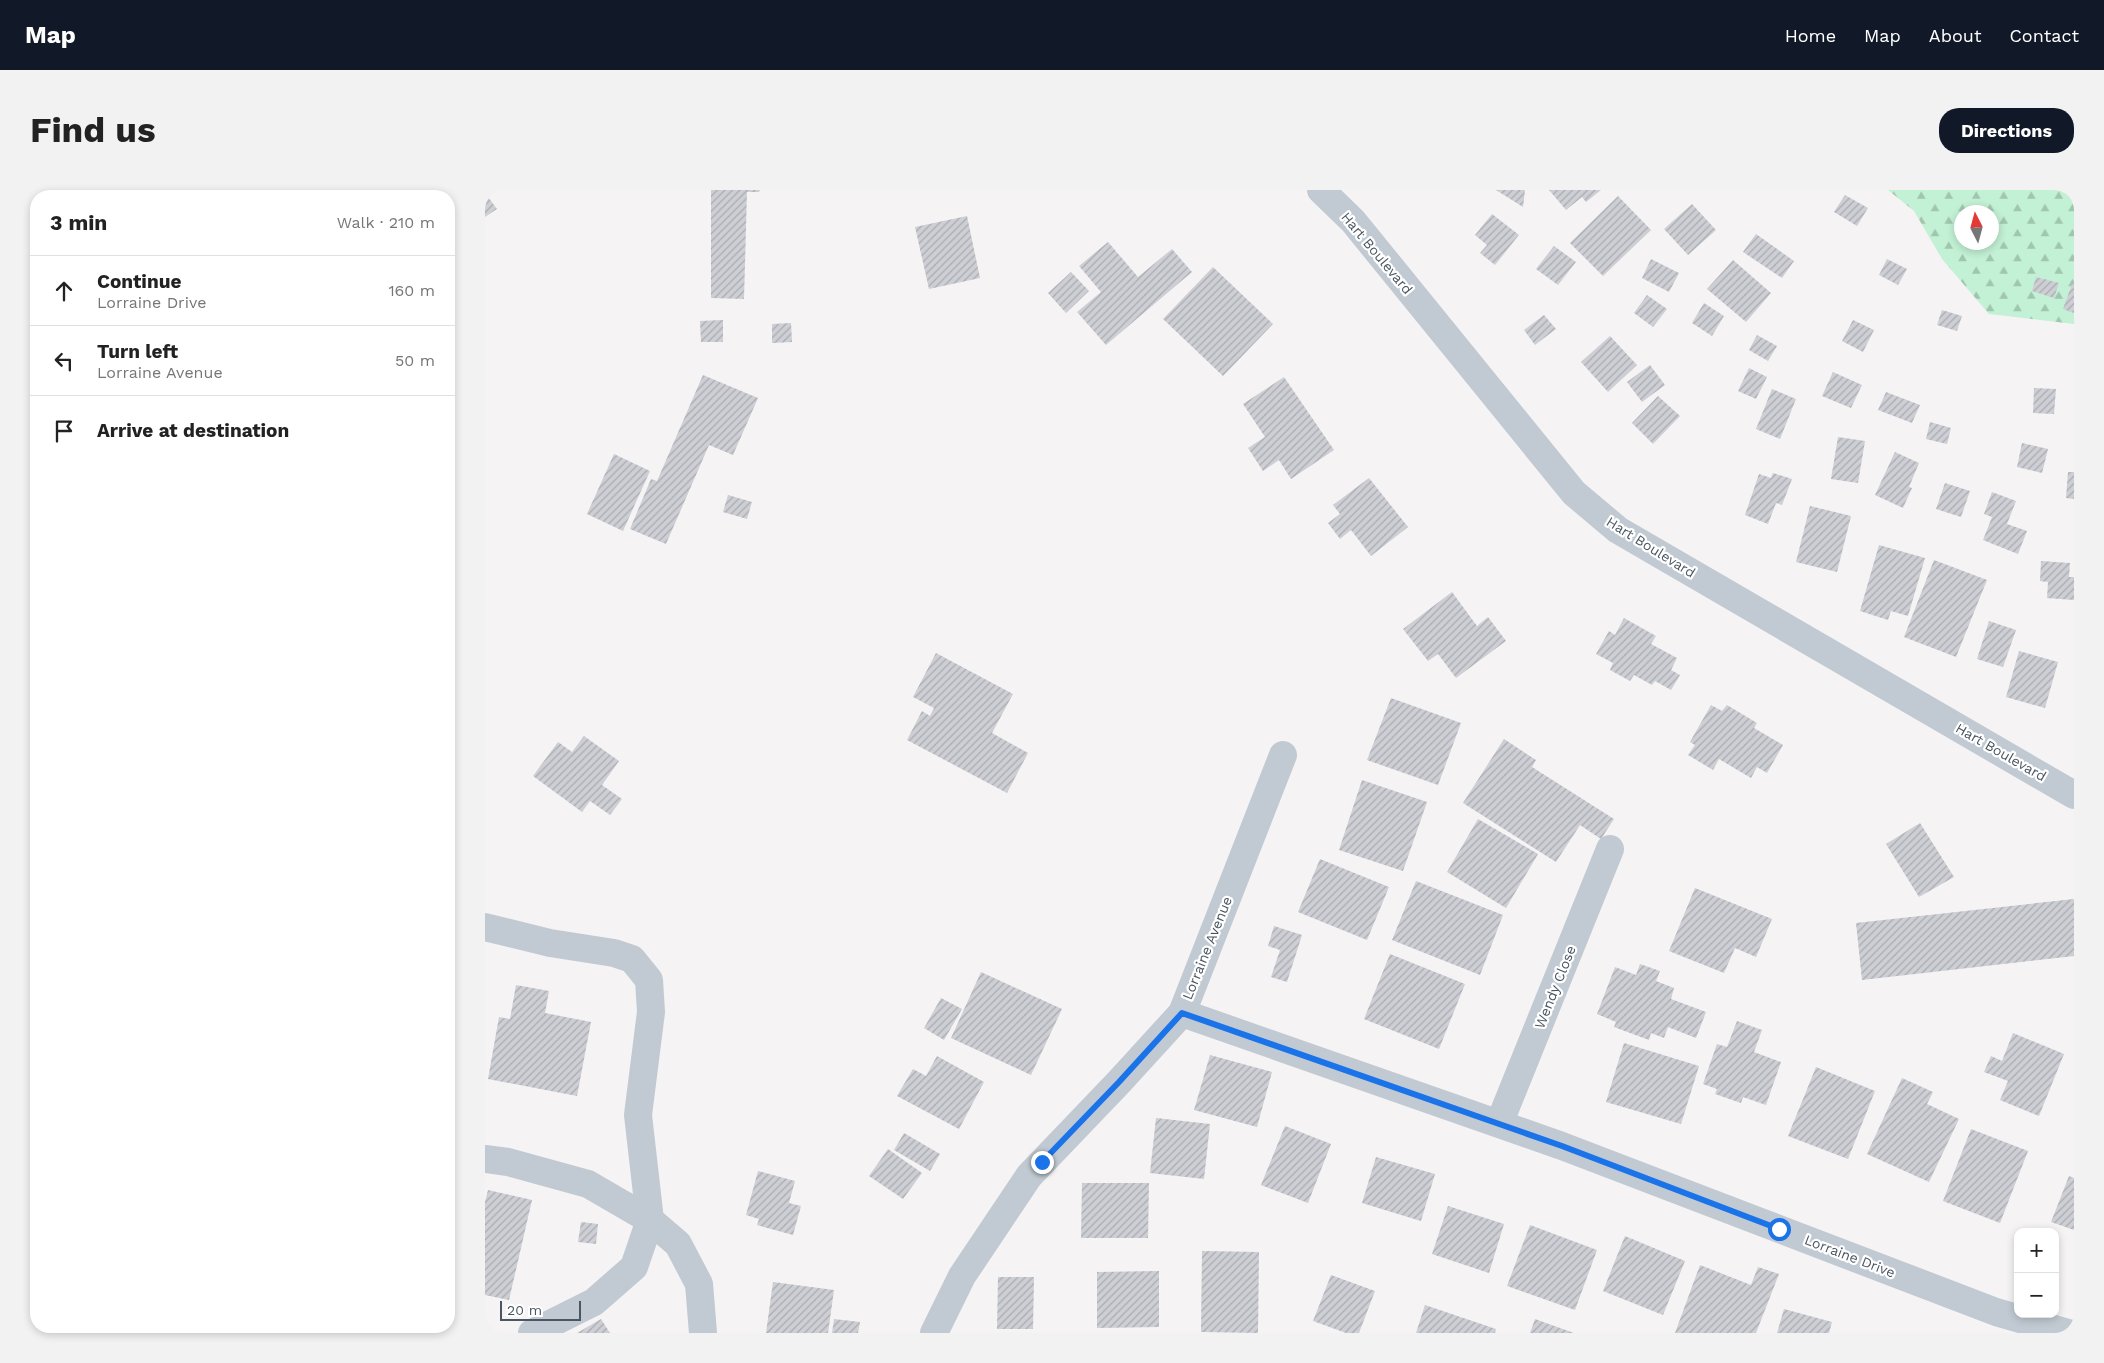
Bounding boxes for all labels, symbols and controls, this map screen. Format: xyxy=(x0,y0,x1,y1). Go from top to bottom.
text: Map xyxy=(25,21,76,49)
text: Home xyxy=(1785,25,1836,46)
text: Map xyxy=(1864,25,1901,46)
text: About xyxy=(1929,25,1981,46)
text: Contact xyxy=(2009,25,2079,46)
button: Directions xyxy=(1939,108,2074,153)
text: Find us xyxy=(30,109,156,151)
north arrow xyxy=(1954,205,1999,250)
street label: Hart Boulevard xyxy=(1338,209,1416,297)
text: 3 min xyxy=(50,210,107,235)
text: Walk · 210 m xyxy=(337,213,435,232)
text: Continue xyxy=(97,270,181,293)
icon: ahead xyxy=(50,277,78,305)
text: 160 m xyxy=(388,281,435,300)
text: Lorraine Drive xyxy=(97,293,206,312)
text: Turn left xyxy=(97,340,178,363)
icon: left xyxy=(50,347,78,375)
text: 50 m xyxy=(395,351,435,370)
text: Lorraine Avenue xyxy=(97,363,223,382)
icon: arrive xyxy=(50,417,78,445)
text: Arrive at destination xyxy=(97,419,289,442)
street label: Hart Boulevard xyxy=(1604,513,1698,581)
street label: Hart Boulevard xyxy=(1953,720,2049,784)
street label: Lorraine Avenue xyxy=(1179,894,1235,1002)
street label: Wendy Close xyxy=(1531,943,1579,1031)
route end xyxy=(1031,1151,1054,1174)
route start xyxy=(1768,1218,1791,1241)
map controls xyxy=(2014,1228,2059,1318)
button: + xyxy=(2014,1228,2059,1273)
street label: Lorraine Drive xyxy=(1802,1231,1898,1281)
button: − xyxy=(2014,1273,2059,1318)
scale bar xyxy=(500,1298,581,1321)
text: 20 m xyxy=(507,1302,542,1318)

